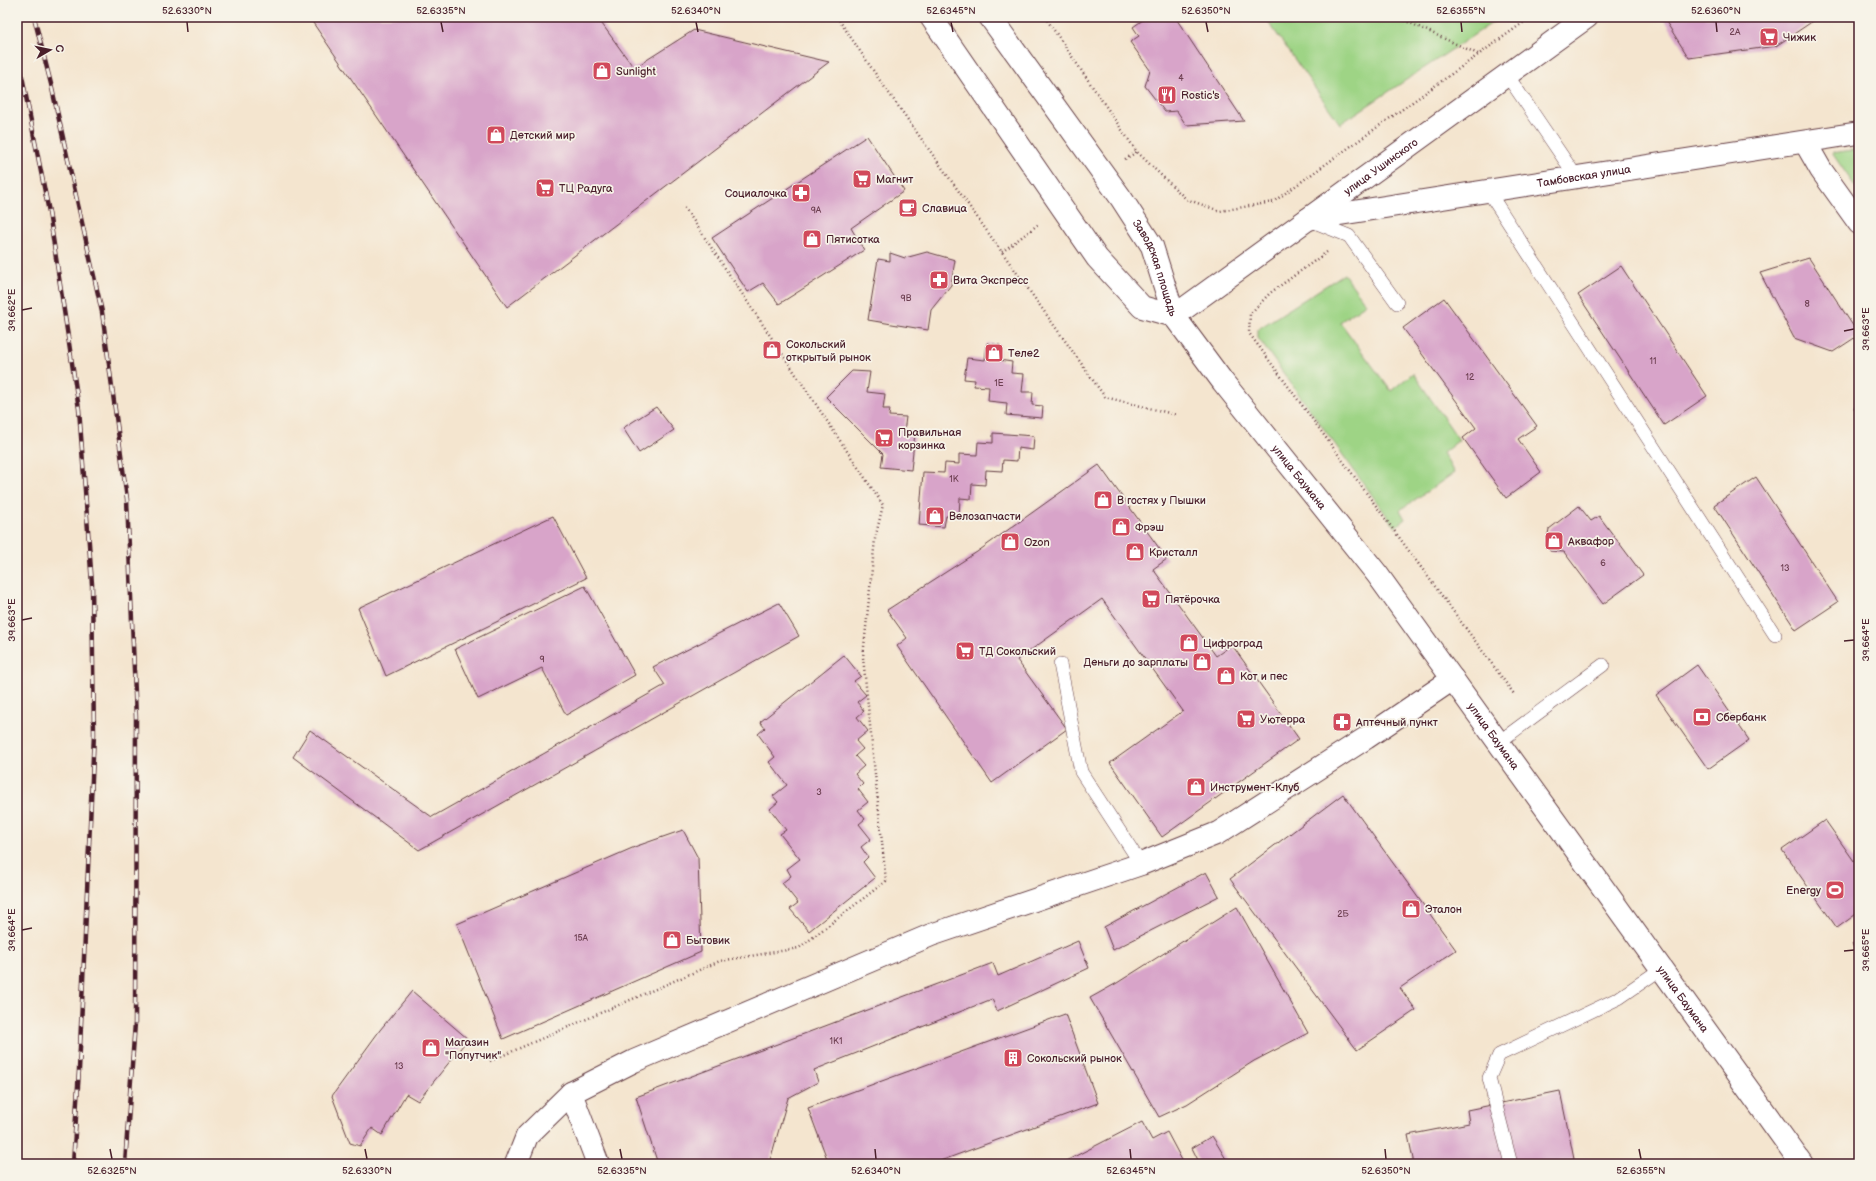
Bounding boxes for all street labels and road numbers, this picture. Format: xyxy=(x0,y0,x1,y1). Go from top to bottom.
street label: улица Ушинского xyxy=(1341,136,1421,198)
street label: Тамбовская улица xyxy=(1536,163,1632,190)
street label: Заводская площадь xyxy=(1130,217,1180,318)
street label: улица Баумана xyxy=(1269,442,1329,513)
street label: улица Баумана xyxy=(1465,700,1522,773)
street label: улица Баумана xyxy=(1654,963,1711,1036)

